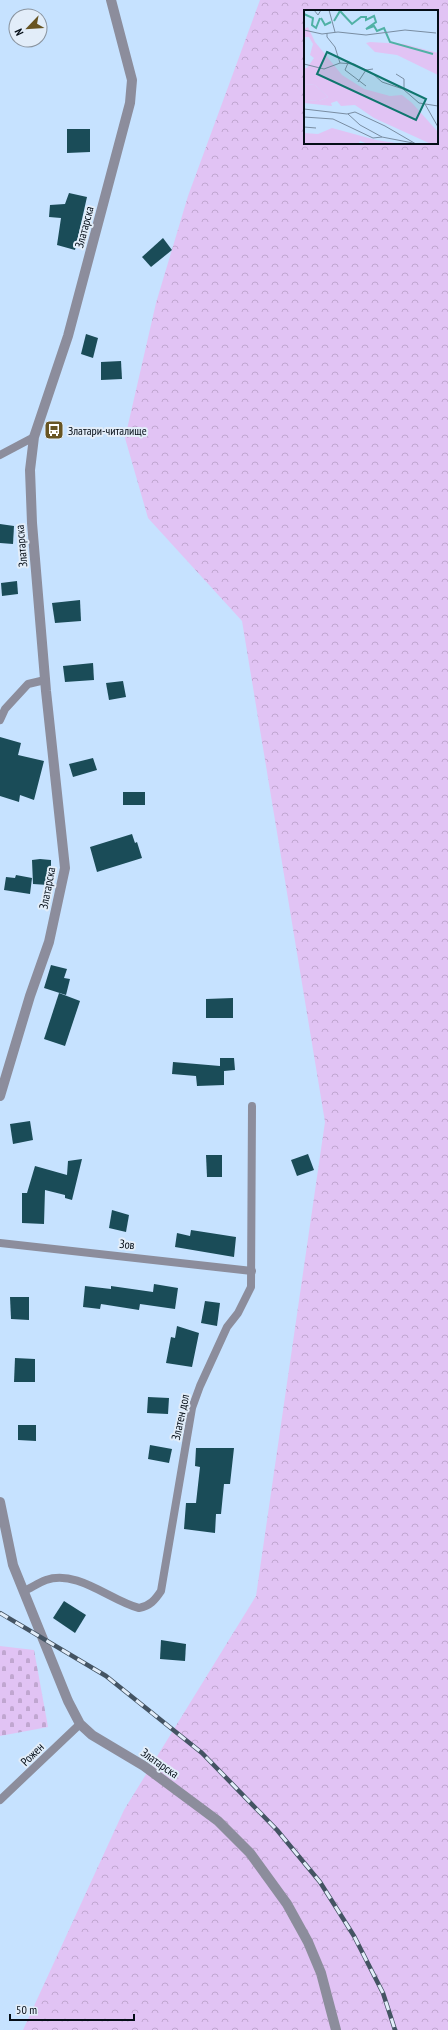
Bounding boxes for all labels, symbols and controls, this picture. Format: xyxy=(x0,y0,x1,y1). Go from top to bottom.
north arrow xyxy=(8,8,48,48)
inset map xyxy=(304,10,438,144)
text: N xyxy=(11,27,27,38)
street label: Златарска xyxy=(71,204,97,249)
bus stop icon: Златари-читалище xyxy=(43,419,65,441)
place label: Златари-читалище xyxy=(68,423,147,438)
street label: Златарска xyxy=(12,524,30,568)
street label: Златарска xyxy=(36,866,58,910)
street label: Зов xyxy=(119,1236,136,1252)
street label: Златен дол xyxy=(168,1393,192,1441)
street label: Рожен xyxy=(17,1739,47,1769)
street label: Златарска xyxy=(138,1745,182,1781)
scale bar xyxy=(10,1996,134,2022)
text: 50 m xyxy=(16,2002,37,2017)

